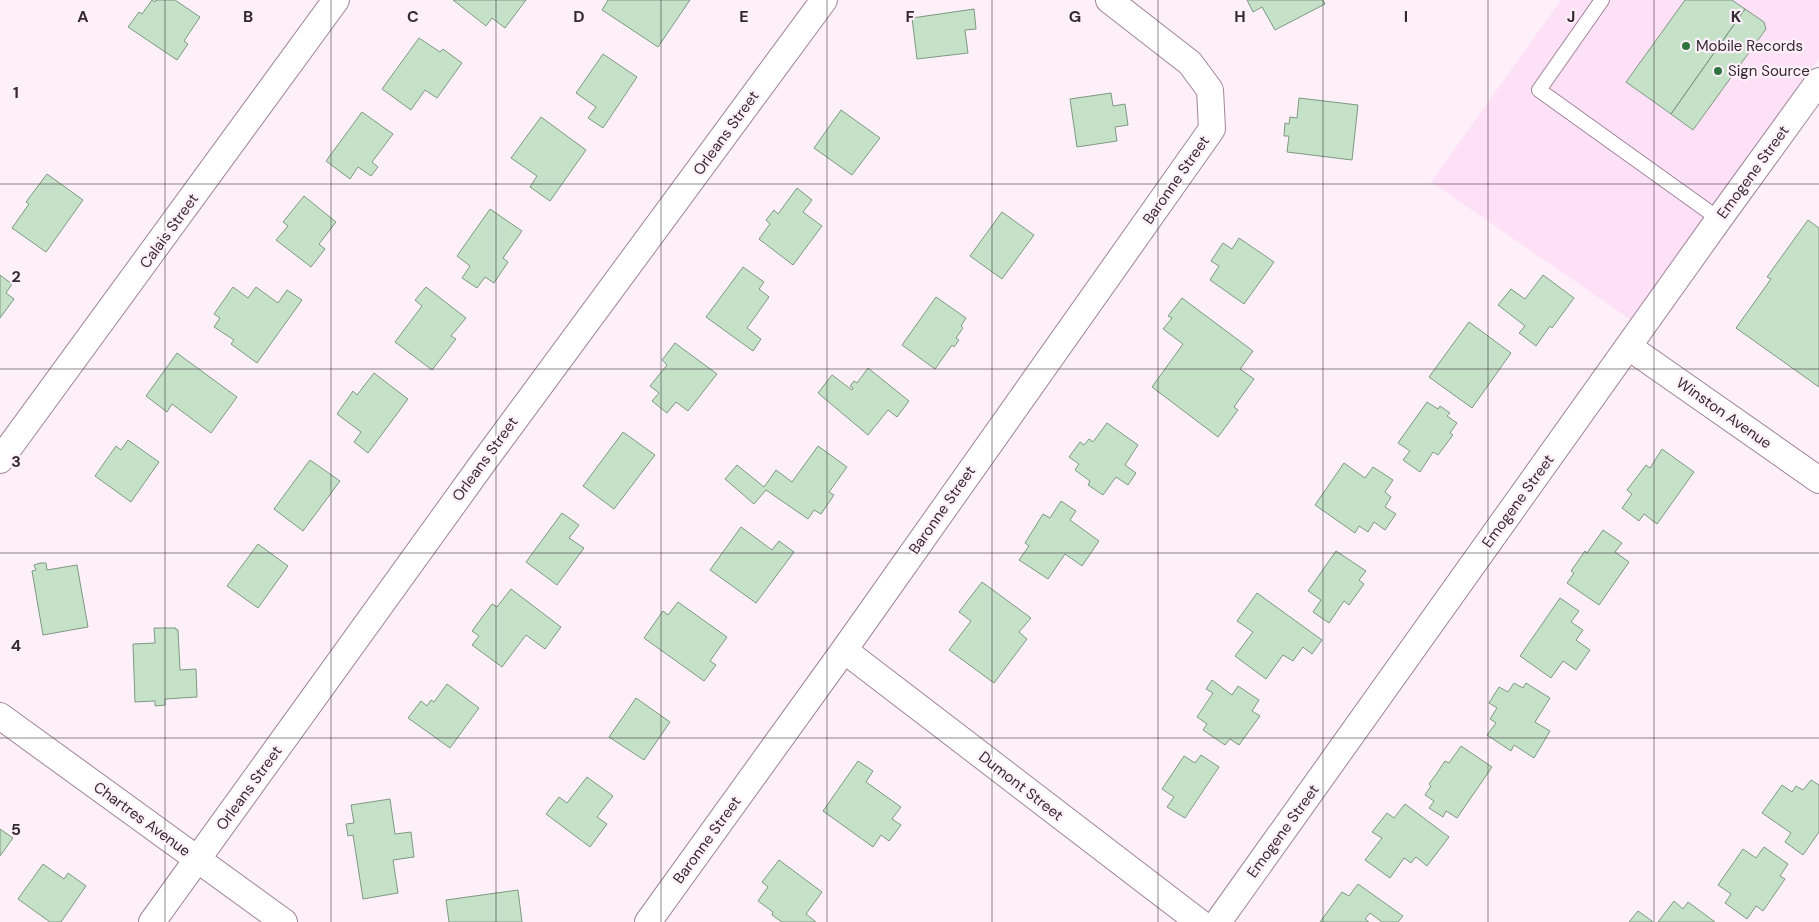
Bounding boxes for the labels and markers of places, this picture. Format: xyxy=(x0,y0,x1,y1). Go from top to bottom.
place label: Mobile Records xyxy=(1696,36,1803,56)
marker: Mobile Records xyxy=(1680,40,1692,52)
place label: Sign Source xyxy=(1728,61,1810,81)
marker: Sign Source xyxy=(1712,65,1724,77)

